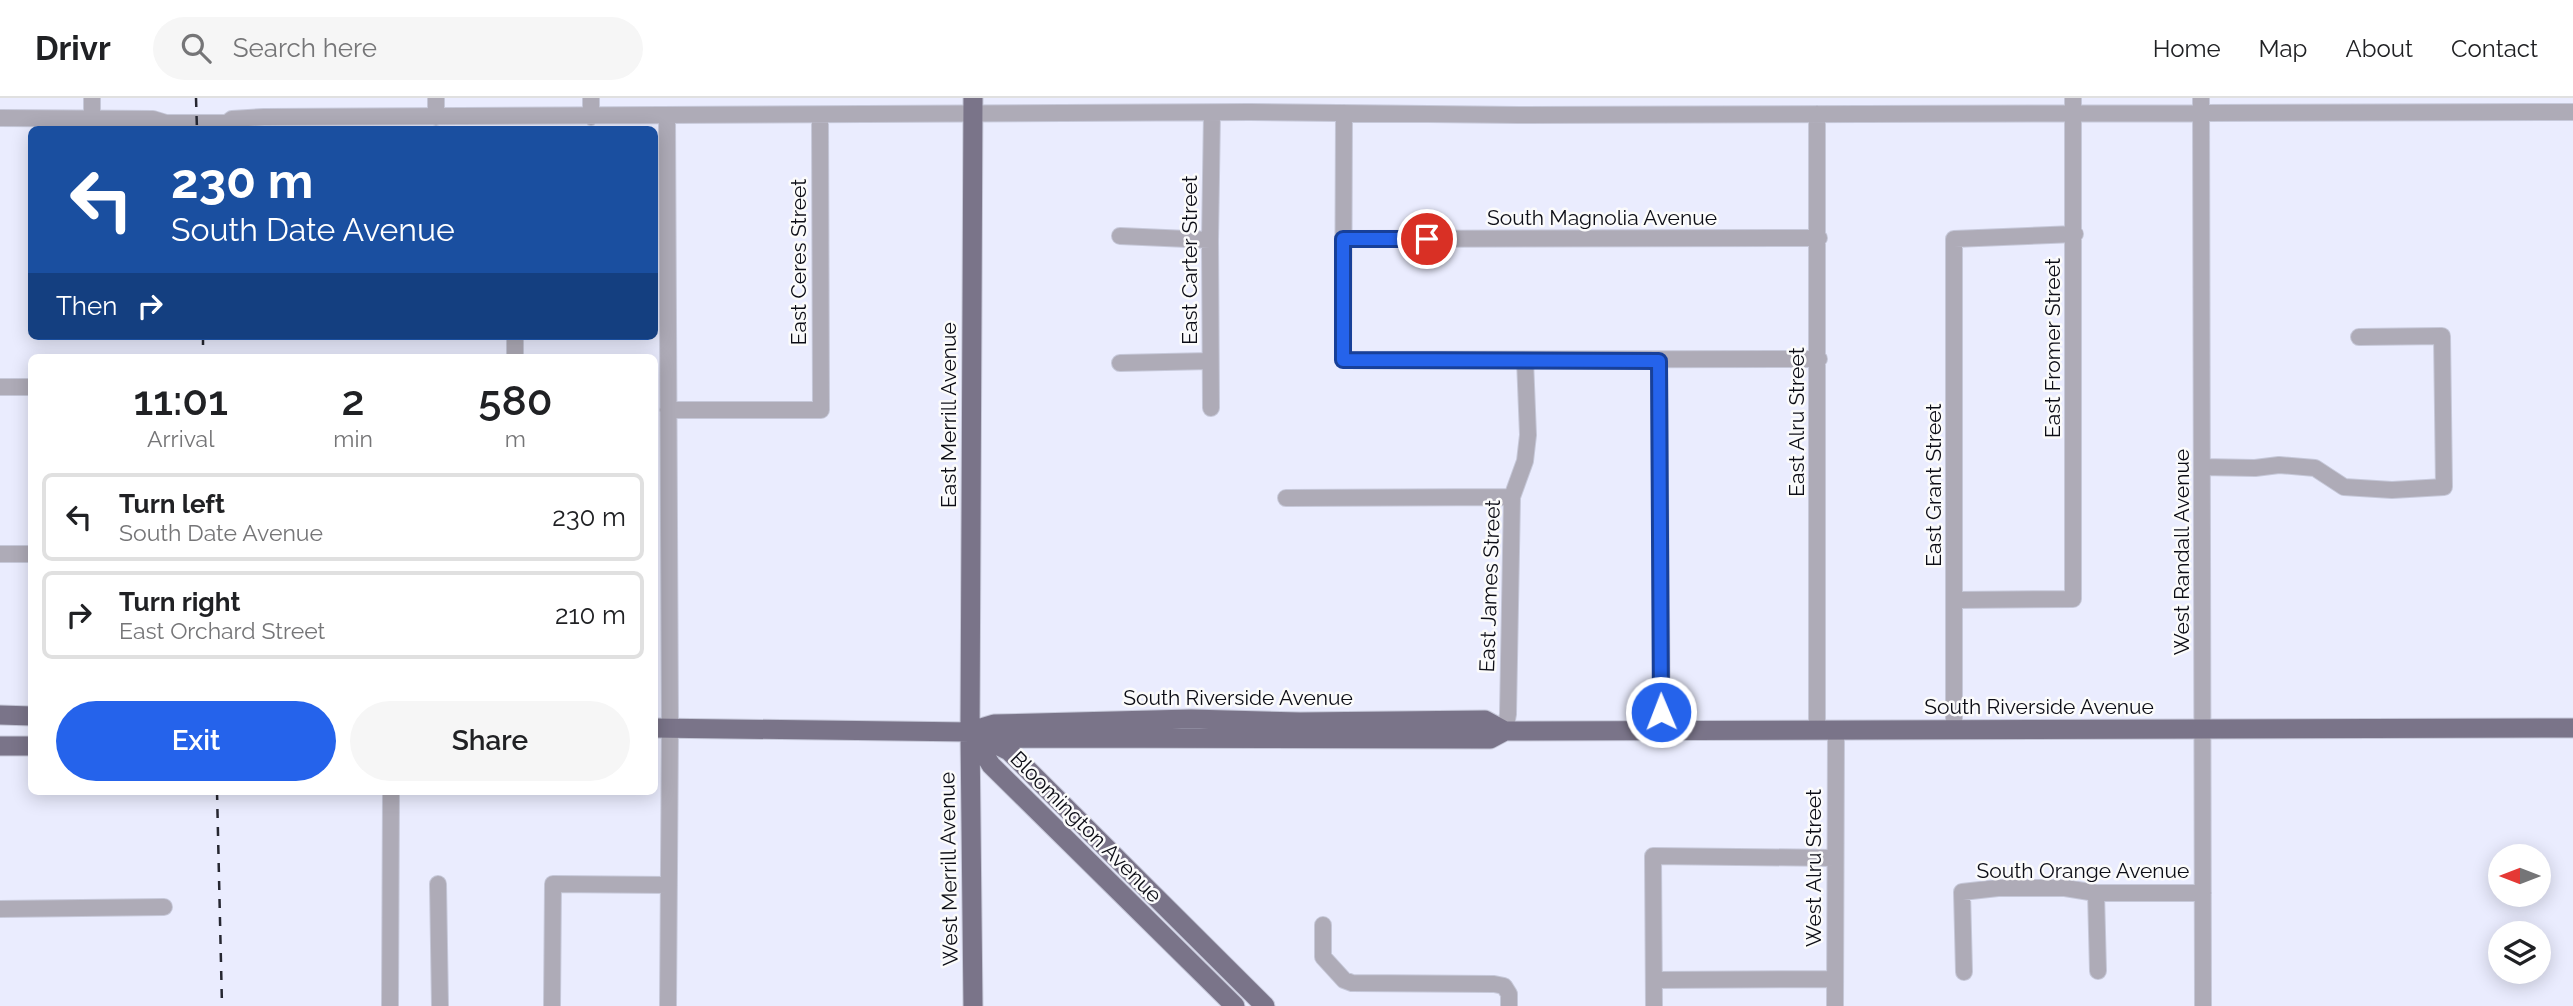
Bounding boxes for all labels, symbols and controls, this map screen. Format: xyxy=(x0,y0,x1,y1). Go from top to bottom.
search box xyxy=(153,17,643,80)
text: Drivr xyxy=(35,29,111,68)
icon: search xyxy=(177,29,215,67)
text: Search here xyxy=(233,33,377,63)
text: Home xyxy=(2153,34,2221,63)
text: Map xyxy=(2259,34,2307,63)
text: About xyxy=(2345,34,2413,63)
text: Contact xyxy=(2451,34,2538,63)
text: 230 m xyxy=(171,152,313,209)
icon: left xyxy=(56,154,147,245)
street label: East Carter Street xyxy=(1177,175,1202,345)
street label: East Ceres Street xyxy=(786,179,811,345)
street label: South Magnolia Avenue xyxy=(1487,205,1717,230)
pin xyxy=(1397,209,1457,269)
text: South Date Avenue xyxy=(171,211,455,248)
icon: arrive xyxy=(1408,220,1446,258)
street label: East Fromer Street xyxy=(2040,258,2065,438)
icon: right xyxy=(131,287,169,325)
text: Then xyxy=(56,291,117,321)
street label: East Merrill Avenue xyxy=(936,322,961,508)
street label: East Alru Street xyxy=(1784,347,1809,497)
text: 11:01 xyxy=(133,376,228,425)
text: 2 xyxy=(342,376,365,425)
text: 580 xyxy=(478,376,553,425)
street label: East Grant Street xyxy=(1921,403,1946,567)
text: Arrival xyxy=(147,425,214,452)
text: min xyxy=(333,425,373,452)
text: m xyxy=(505,425,526,452)
street label: West Randall Avenue xyxy=(2169,449,2194,655)
text: Turn left xyxy=(119,489,225,519)
icon: left xyxy=(60,498,98,536)
street label: East James Street xyxy=(1474,499,1505,673)
text: 230 m xyxy=(552,502,626,532)
text: South Date Avenue xyxy=(119,519,323,546)
text: Turn right xyxy=(119,587,240,617)
icon: right xyxy=(60,596,98,634)
text: 210 m xyxy=(555,600,626,630)
text: East Orchard Street xyxy=(119,617,325,644)
position arrow xyxy=(1624,675,1698,749)
street label: South Riverside Avenue xyxy=(1123,685,1353,710)
street label: South Riverside Avenue xyxy=(1924,694,2154,719)
button: Exit xyxy=(56,701,336,781)
button: Share xyxy=(350,701,630,781)
street label: Bloomington Avenue xyxy=(1005,746,1167,908)
street label: West Merrill Avenue xyxy=(934,772,963,966)
street label: West Alru Street xyxy=(1801,789,1826,947)
north arrow xyxy=(2488,844,2552,906)
map controls xyxy=(2488,844,2551,984)
street label: South Orange Avenue xyxy=(1977,858,2189,883)
button: layers xyxy=(2488,921,2551,984)

